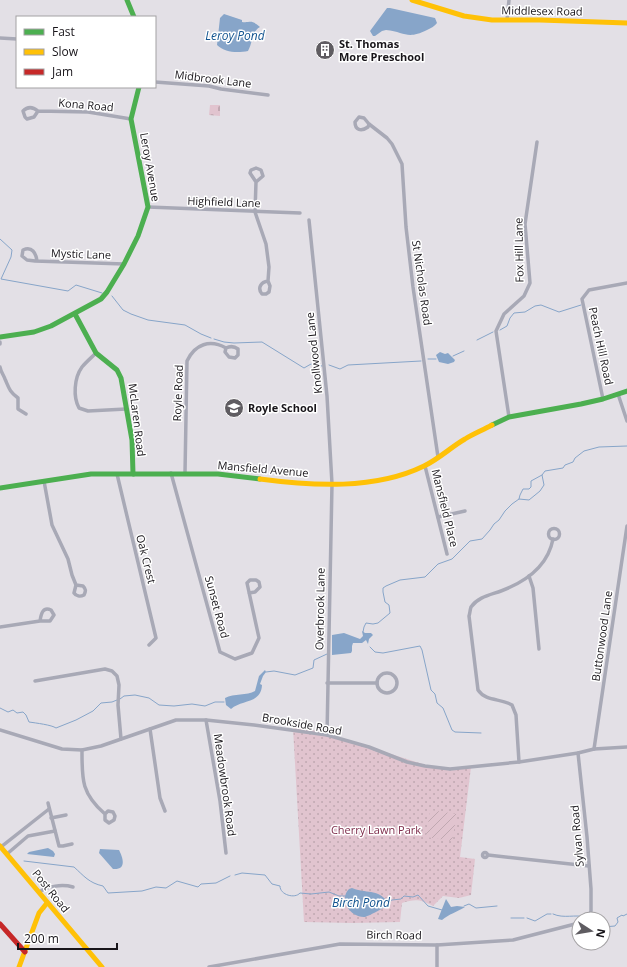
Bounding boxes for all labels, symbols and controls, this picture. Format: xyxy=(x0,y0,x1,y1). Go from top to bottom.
street label: Middlesex Road xyxy=(501,2,583,19)
legend xyxy=(16,16,156,88)
text: Fast xyxy=(52,23,75,40)
water label: Leroy Pond xyxy=(205,27,266,44)
place label: St. Thomas More Preschool xyxy=(339,36,424,64)
building icon: St. Thomas More Preschool xyxy=(314,39,336,61)
text: Slow xyxy=(52,43,79,60)
text: Jam xyxy=(51,63,73,80)
street label: Midbrook Lane xyxy=(174,66,252,91)
street label: Kona Road xyxy=(58,95,114,114)
street label: Leroy Avenue xyxy=(137,131,164,203)
street label: Highfield Lane xyxy=(187,193,261,210)
street label: Fox Hill Lane xyxy=(510,217,527,283)
street label: St Nicholas Road xyxy=(409,239,436,326)
street label: Mystic Lane xyxy=(51,245,111,262)
street label: Peach Hill Road xyxy=(586,306,617,386)
street label: Knollwood Lane xyxy=(302,312,325,395)
street label: Royle Road xyxy=(169,364,186,422)
street label: McLaren Road xyxy=(126,383,149,457)
school or university icon: Royle School xyxy=(223,397,245,419)
place label: Royle School xyxy=(248,400,317,415)
street label: Mansfield Avenue xyxy=(217,457,309,480)
street label: Mansfield Place xyxy=(429,467,462,548)
street label: Oak Crest xyxy=(133,533,160,585)
street label: Overbrook Lane xyxy=(311,568,328,650)
street label: Sunset Road xyxy=(202,574,233,640)
street label: Buttonwood Lane xyxy=(588,590,615,682)
street label: Brookside Road xyxy=(261,709,343,738)
street label: Meadowbrook Road xyxy=(211,733,240,837)
street label: Sylvan Road xyxy=(566,805,587,867)
park label: Cherry Lawn Park xyxy=(331,822,421,837)
street label: Post Road xyxy=(29,866,73,915)
water label: Birch Pond xyxy=(332,894,391,911)
north arrow xyxy=(571,911,611,951)
scale bar xyxy=(18,925,117,951)
street label: Birch Road xyxy=(366,927,422,942)
text: N xyxy=(593,927,610,939)
text: 200 m xyxy=(24,930,59,947)

